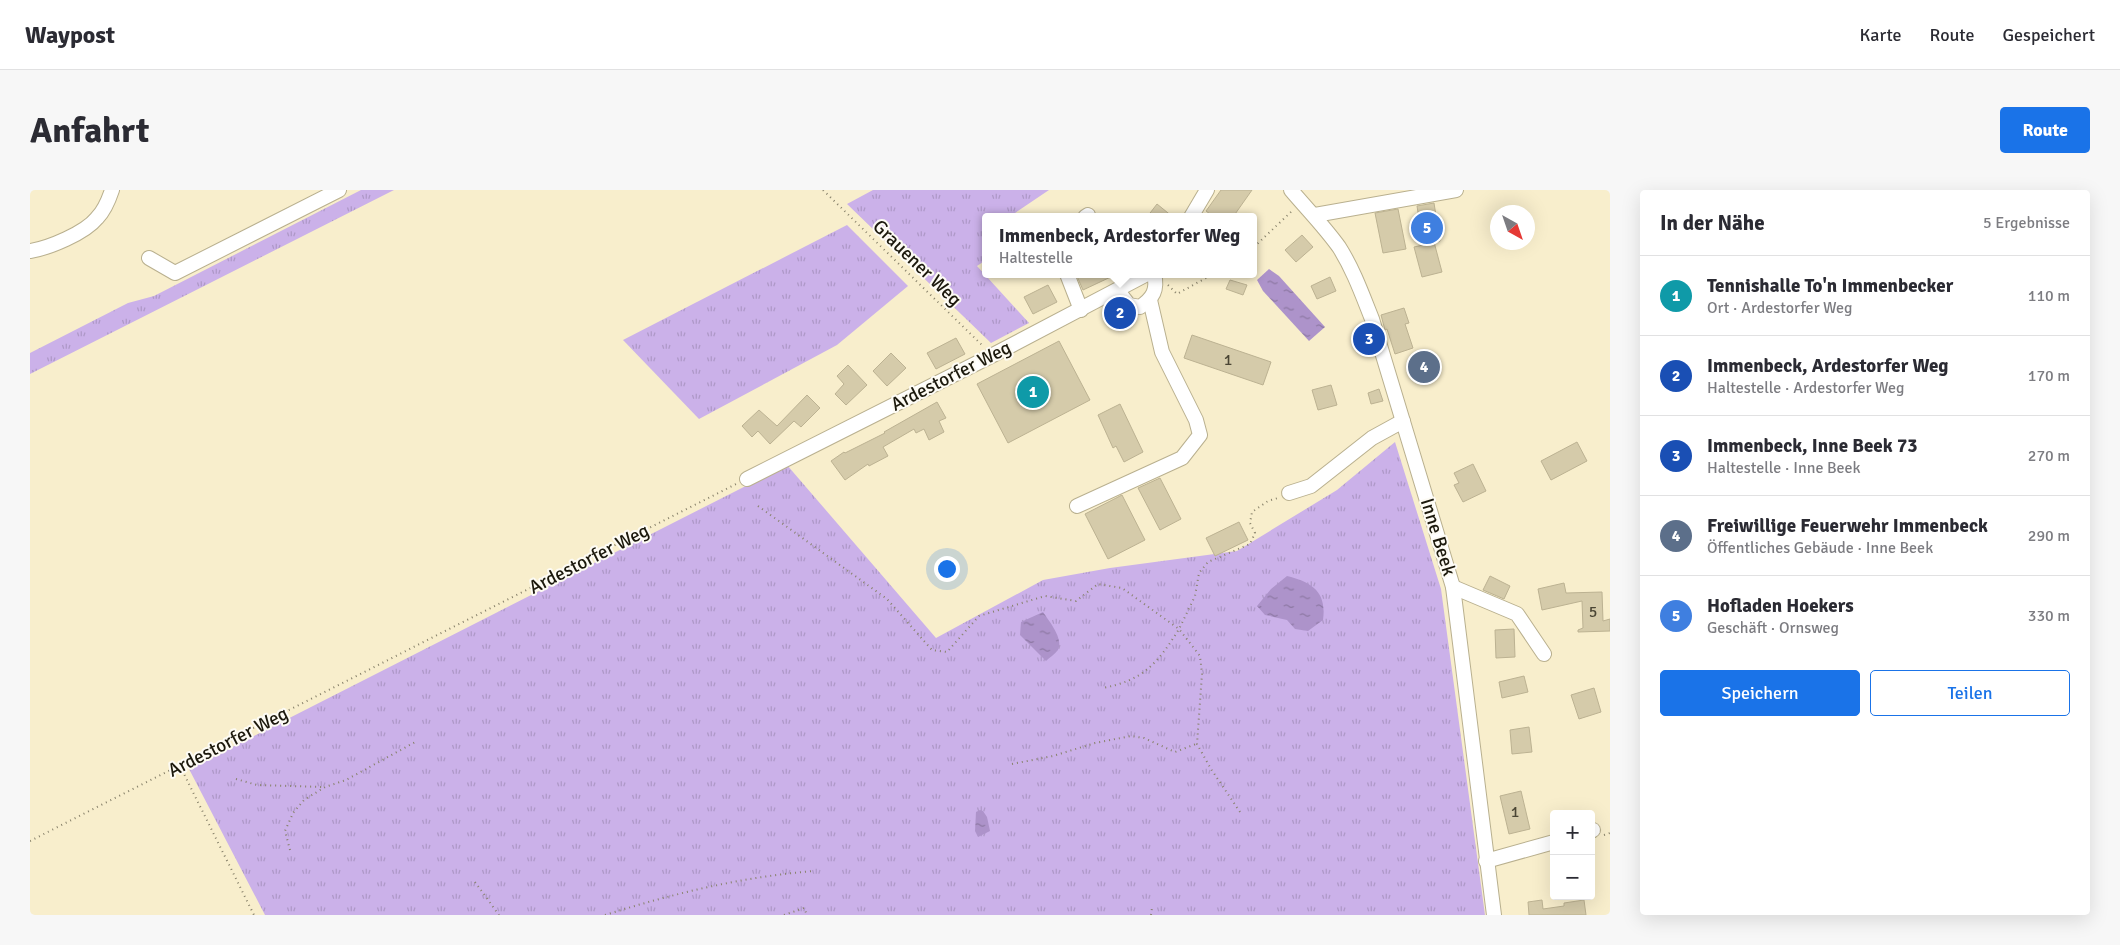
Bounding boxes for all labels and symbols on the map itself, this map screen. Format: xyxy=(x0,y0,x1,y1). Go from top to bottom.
north arrow xyxy=(1490,205,1535,250)
pin: 5 xyxy=(1411,209,1443,247)
street label: Grauener Weg xyxy=(867,215,967,311)
pin: 2 xyxy=(1104,294,1136,332)
pin: 3 xyxy=(1353,320,1385,358)
street label: Ardestorfer Weg xyxy=(887,335,1015,417)
pin: 4 xyxy=(1408,348,1440,386)
house number: 1 xyxy=(1224,350,1232,370)
pin: 1 xyxy=(1017,373,1049,411)
street label: Inne Beek xyxy=(1415,495,1461,579)
street label: Ardestorfer Weg xyxy=(525,518,653,600)
your location xyxy=(934,556,960,582)
house number: 5 xyxy=(1589,602,1597,622)
street label: Ardestorfer Weg xyxy=(164,701,292,783)
house number: 1 xyxy=(1511,802,1519,822)

